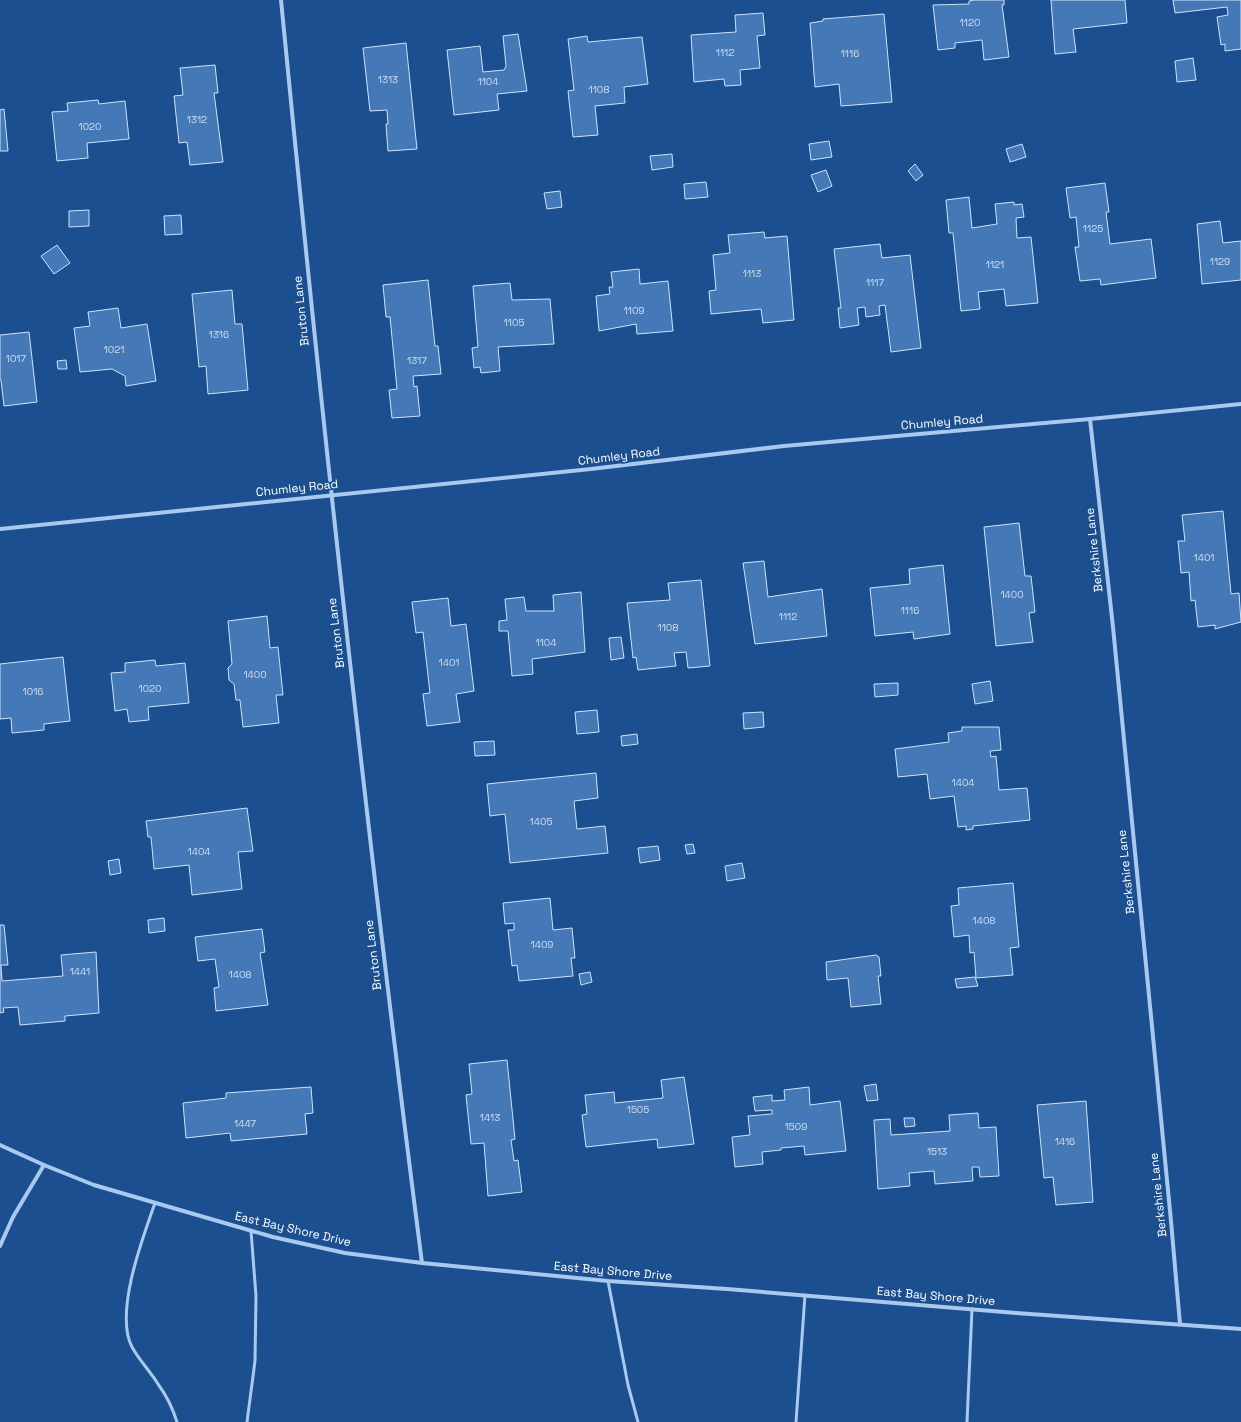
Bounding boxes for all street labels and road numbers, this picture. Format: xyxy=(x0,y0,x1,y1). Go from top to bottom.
street label: Bruton Lane xyxy=(289,275,313,347)
street label: Chumley Road xyxy=(900,410,984,434)
street label: Chumley Road xyxy=(577,443,661,469)
street label: Chumley Road xyxy=(255,476,339,500)
street label: Berkshire Lane xyxy=(1082,507,1106,593)
street label: Bruton Lane xyxy=(324,597,348,669)
street label: Berkshire Lane xyxy=(1114,829,1138,915)
street label: Bruton Lane xyxy=(361,919,385,991)
street label: Berkshire Lane xyxy=(1146,1152,1170,1238)
street label: East Bay Shore Drive xyxy=(233,1208,353,1250)
street label: East Bay Shore Drive xyxy=(553,1258,673,1284)
street label: East Bay Shore Drive xyxy=(876,1283,996,1309)

